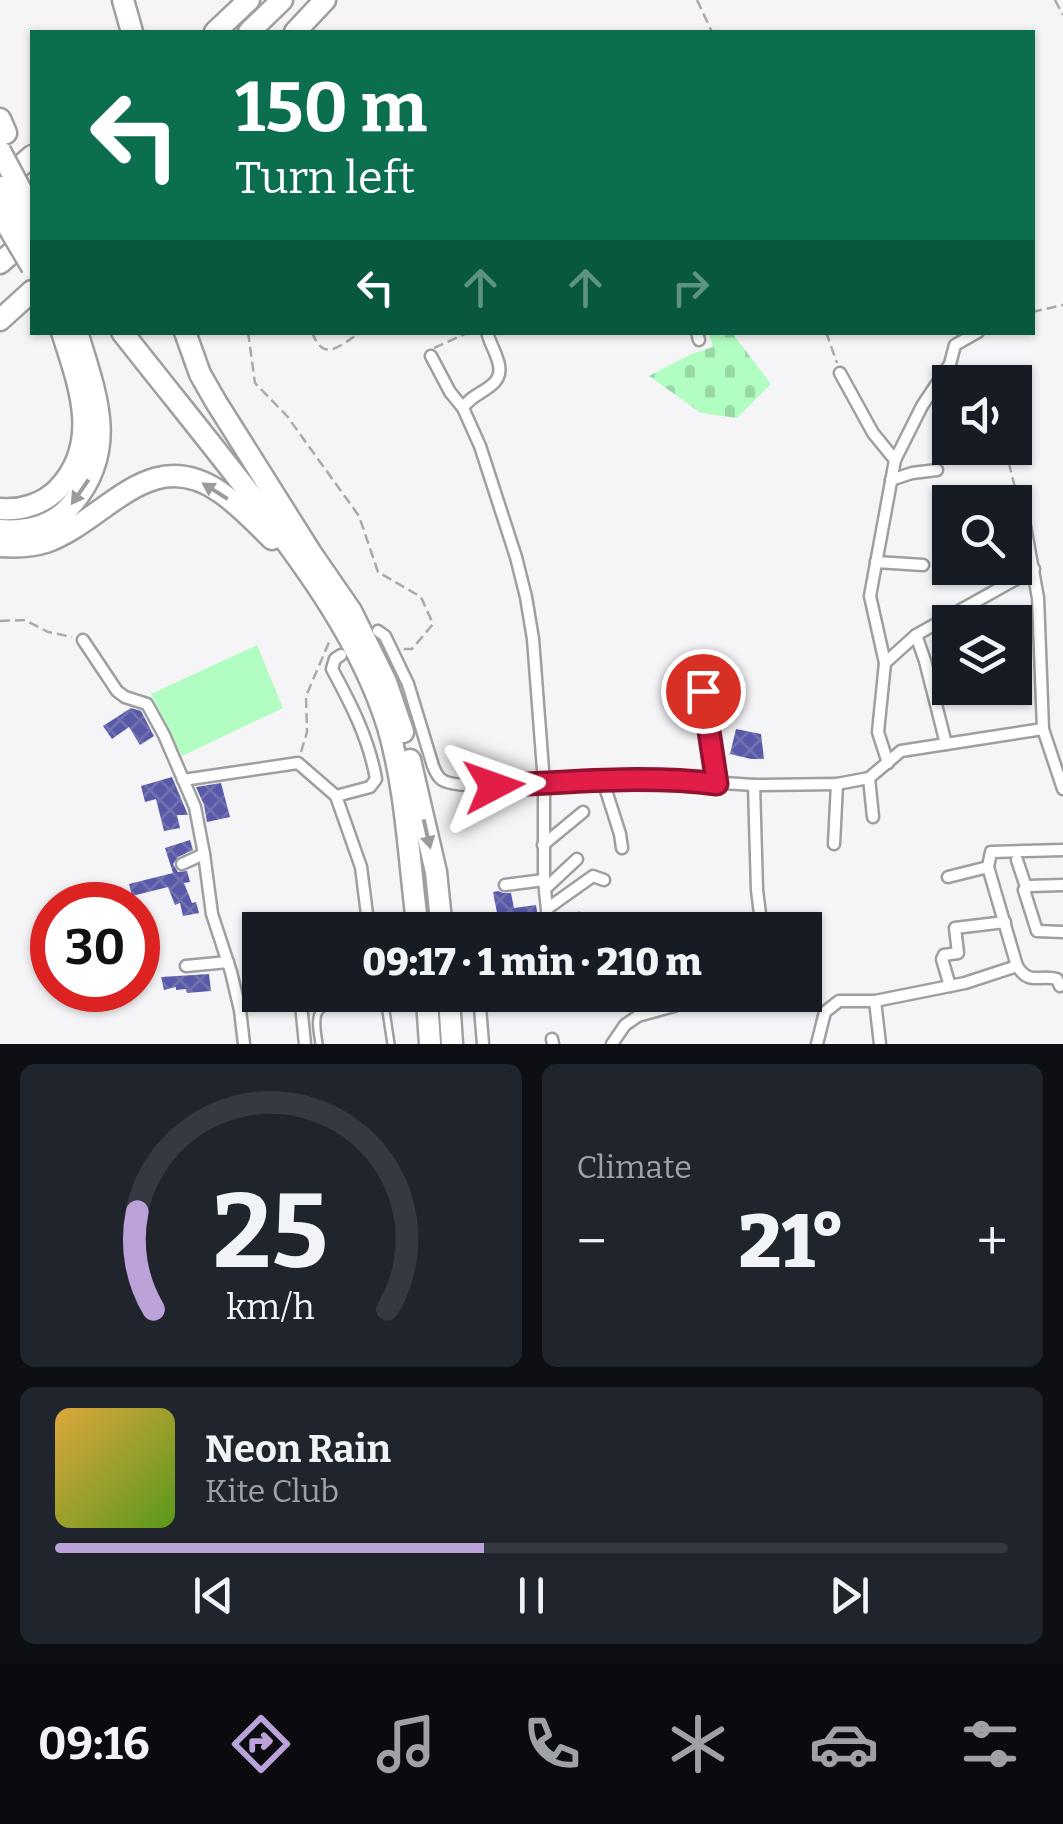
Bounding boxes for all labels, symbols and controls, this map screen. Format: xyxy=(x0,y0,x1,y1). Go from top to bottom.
text: 150 m xyxy=(235,66,427,150)
icon: left xyxy=(70,70,200,200)
text: Turn left xyxy=(235,151,415,205)
icon: left xyxy=(348,260,403,315)
icon: ahead xyxy=(453,260,508,315)
icon: ahead xyxy=(558,260,613,315)
icon: right xyxy=(663,260,718,315)
map controls xyxy=(932,365,1032,705)
button: sound xyxy=(932,365,1032,465)
one-way arrow xyxy=(71,479,90,505)
one-way arrow xyxy=(201,482,229,500)
button: search xyxy=(932,485,1032,585)
button: layers xyxy=(932,605,1032,705)
pin xyxy=(661,649,746,734)
icon: arrive xyxy=(676,664,731,719)
position arrow xyxy=(442,734,546,838)
one-way arrow xyxy=(420,819,435,850)
speed limit sign: 30 xyxy=(30,882,160,1012)
text: 09:17 · 1 min · 210 m xyxy=(362,939,702,985)
text: Climate xyxy=(577,1148,692,1186)
text: 25 xyxy=(213,1170,328,1295)
text: 21° xyxy=(739,1197,845,1287)
text: − xyxy=(577,1209,607,1275)
text: + xyxy=(977,1209,1008,1275)
text: km/h xyxy=(227,1286,315,1328)
text: Neon Rain xyxy=(205,1426,391,1472)
text: Kite Club xyxy=(205,1472,339,1510)
icon: previous xyxy=(186,1568,241,1623)
icon: pause xyxy=(504,1568,559,1623)
icon: next xyxy=(822,1568,877,1623)
icon: directions xyxy=(226,1709,296,1779)
icon: music xyxy=(371,1709,441,1779)
icon: phone xyxy=(517,1709,587,1779)
icon: climate xyxy=(663,1709,733,1779)
icon: car xyxy=(809,1709,879,1779)
icon: filters xyxy=(955,1709,1025,1779)
text: 09:16 xyxy=(38,1717,150,1771)

